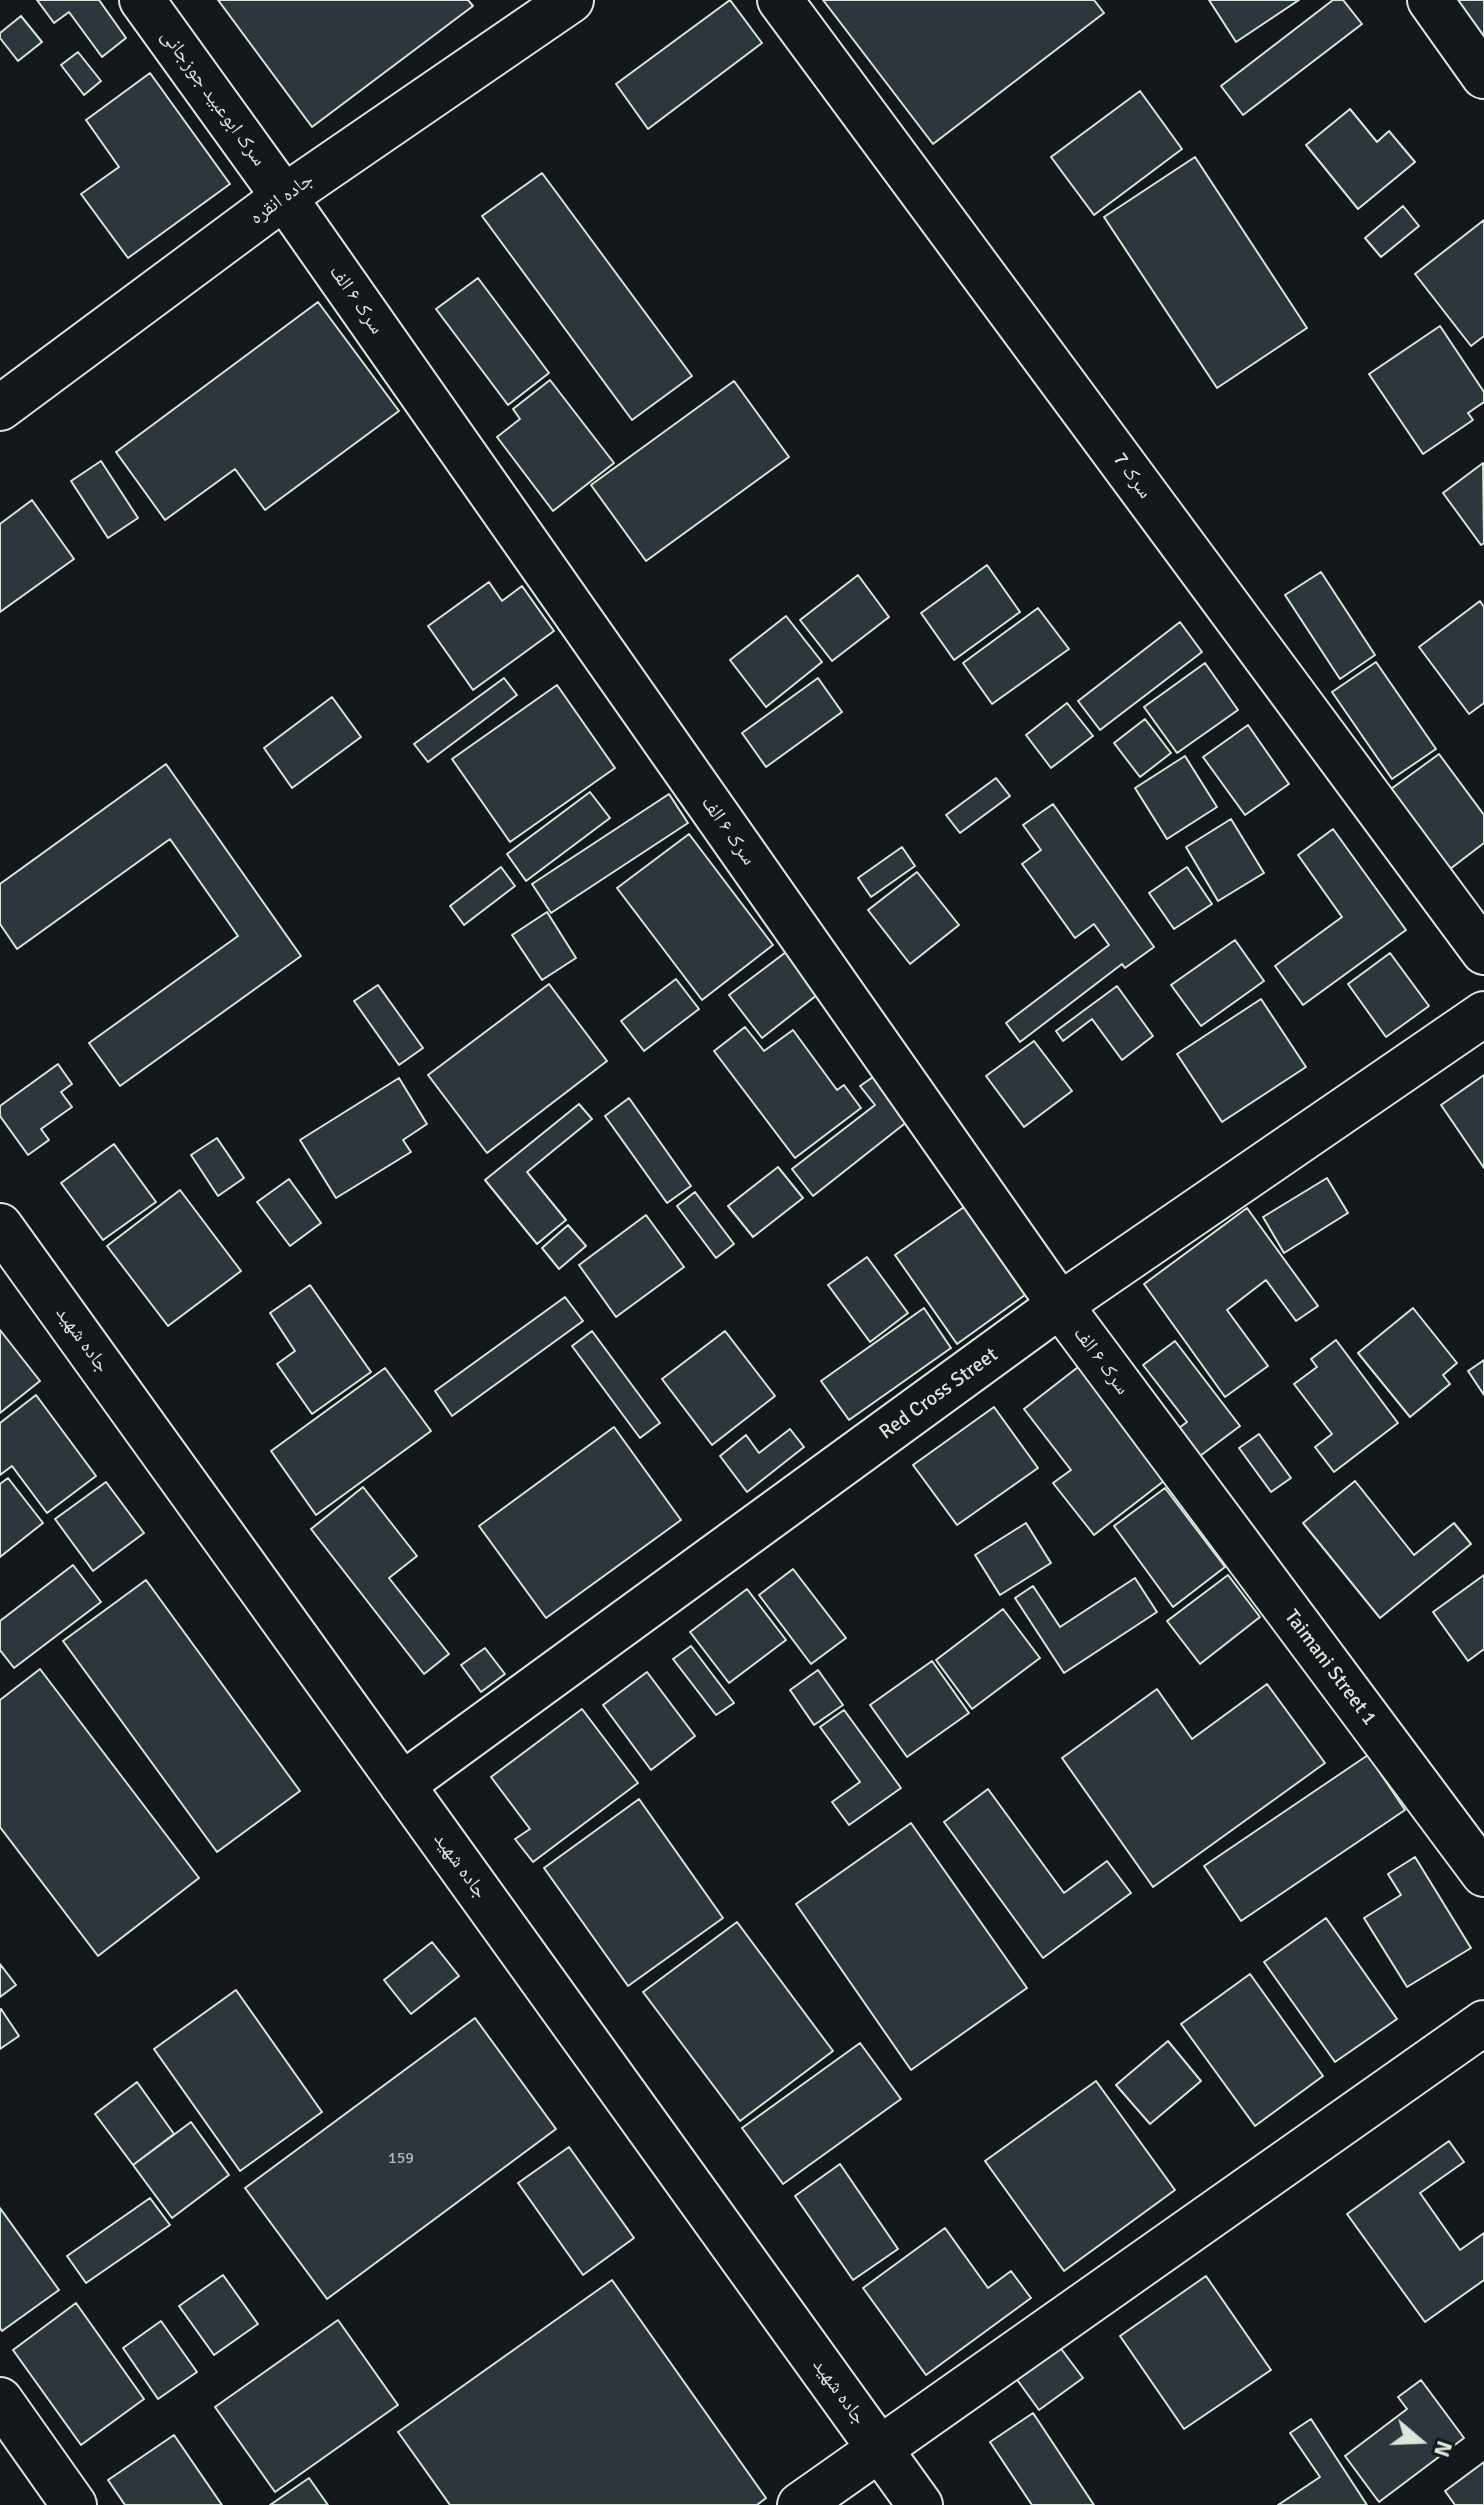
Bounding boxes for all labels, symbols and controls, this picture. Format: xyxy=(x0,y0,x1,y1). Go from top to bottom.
street label: سرک ابوعبید جوزجانی xyxy=(155,25,271,171)
street label: جاده انقره xyxy=(245,168,319,230)
street label: سرک ۶ الف xyxy=(324,261,388,339)
street label: سرک 7 xyxy=(1107,448,1157,504)
street label: سرک ۶ الف xyxy=(696,792,760,870)
street label: جاده شهید xyxy=(50,1302,114,1378)
street label: سرک ۶ الف xyxy=(1068,1322,1134,1400)
street label: Red Cross Street xyxy=(875,1343,1003,1445)
street label: Taimani Street 1 xyxy=(1279,1606,1381,1730)
street label: جاده شهید xyxy=(428,1828,492,1904)
house number: 159 xyxy=(388,2149,414,2169)
street label: جاده شهید xyxy=(807,2354,871,2430)
north arrow xyxy=(1380,2401,1460,2481)
text: N xyxy=(1428,2437,1458,2461)

